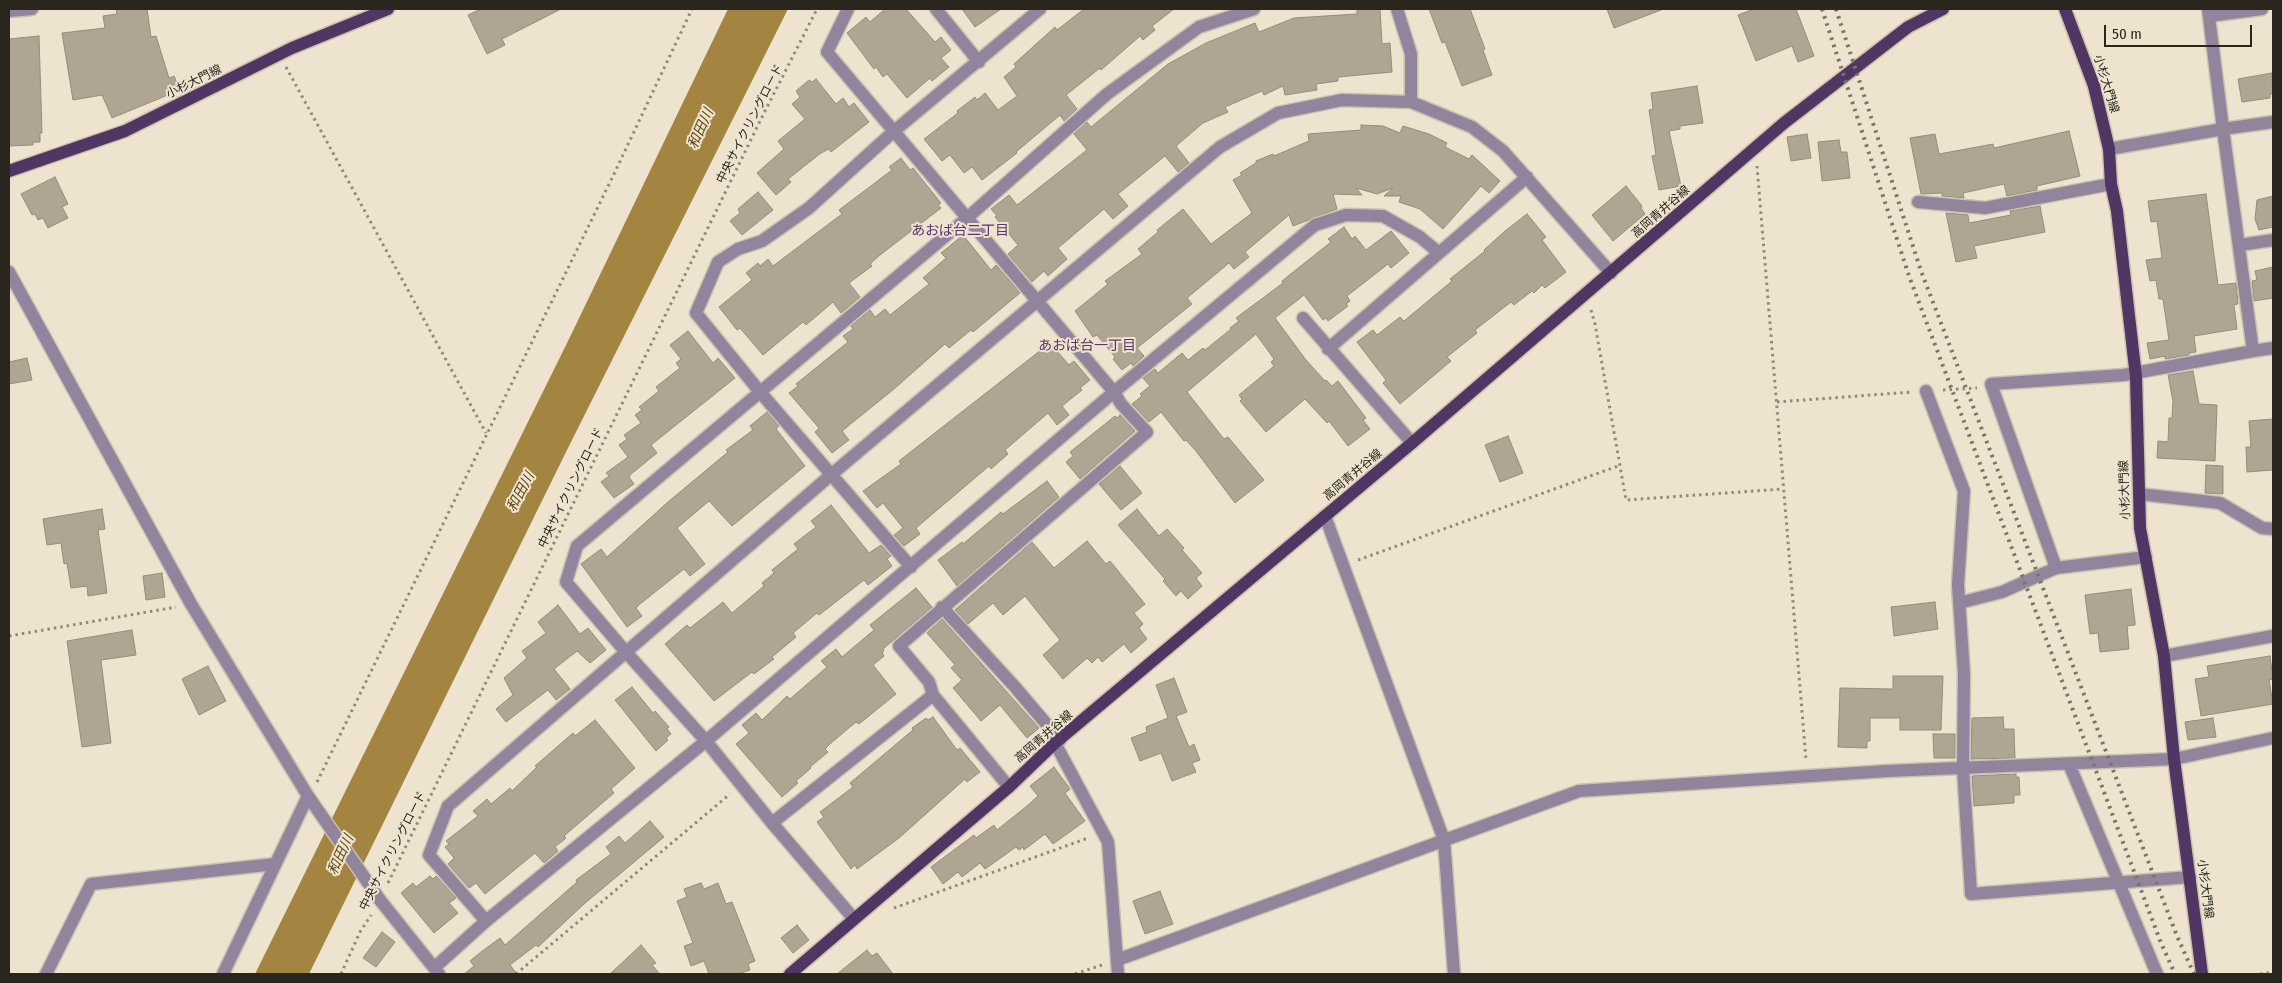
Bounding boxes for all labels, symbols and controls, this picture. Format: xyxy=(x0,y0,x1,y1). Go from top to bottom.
scale bar xyxy=(2107,15,2254,47)
text: 50 m xyxy=(2112,25,2142,43)
street label: 小杉大門線 xyxy=(2090,53,2122,115)
street label: 小杉大門線 xyxy=(164,62,224,102)
street label: 中央サイクリングロード xyxy=(714,62,786,186)
water label: 和田川 xyxy=(685,106,717,152)
street label: 高岡青井谷線 xyxy=(1629,183,1693,241)
district label: あおば台二丁目 xyxy=(911,223,1009,239)
district label: あおば台一丁目 xyxy=(1038,338,1136,354)
street label: 中央サイクリングロード xyxy=(536,426,606,550)
street label: 高岡青井谷線 xyxy=(1321,446,1385,504)
street label: 小杉大門線 xyxy=(2117,460,2133,520)
water label: 和田川 xyxy=(504,470,538,514)
street label: 高岡青井谷線 xyxy=(1012,708,1076,766)
street label: 中央サイクリングロード xyxy=(357,789,429,913)
water label: 和田川 xyxy=(325,832,357,878)
street label: 小杉大門線 xyxy=(2194,858,2216,920)

